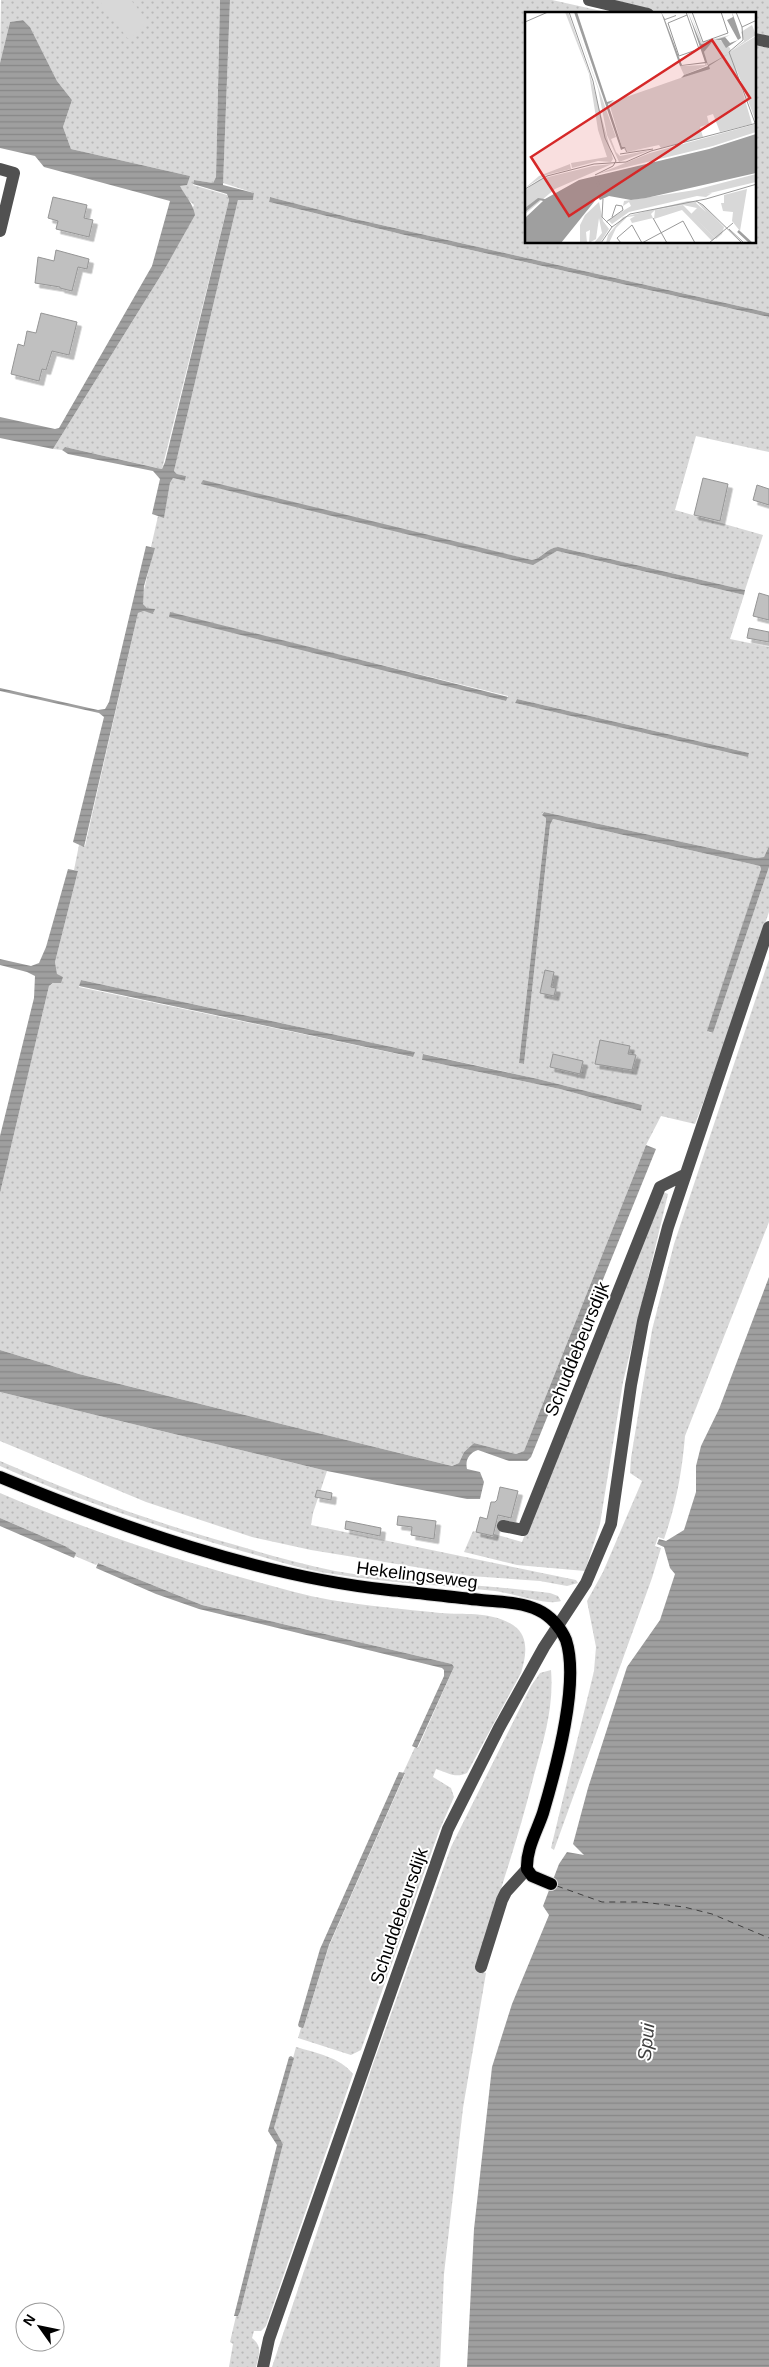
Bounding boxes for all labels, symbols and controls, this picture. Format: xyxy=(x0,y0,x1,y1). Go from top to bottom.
inset map xyxy=(525,12,756,244)
street label: Schuddebeursdijk xyxy=(541,1278,613,1419)
street label: Hekelingseweg xyxy=(355,1558,479,1592)
street label: Schuddebeursdijk xyxy=(366,1844,432,1987)
water label: Spui xyxy=(634,2021,659,2062)
north arrow xyxy=(15,2302,65,2352)
text: N xyxy=(20,2311,39,2329)

